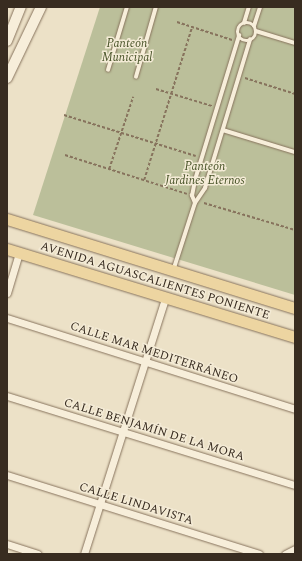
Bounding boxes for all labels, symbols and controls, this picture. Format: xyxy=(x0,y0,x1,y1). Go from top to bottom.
park label: Panteón Municipal xyxy=(102,37,152,65)
park label: Panteón Jardines Eternos xyxy=(165,160,245,188)
street label: AVENIDA AGUASCALIENTES PONIENTE xyxy=(38,239,272,323)
street label: CALLE MAR MEDITERRÁNEO xyxy=(68,319,240,387)
street label: CALLE BENJAMÍN DE LA MORA xyxy=(62,396,246,464)
street label: CALLE LINDAVISTA xyxy=(77,480,195,528)

